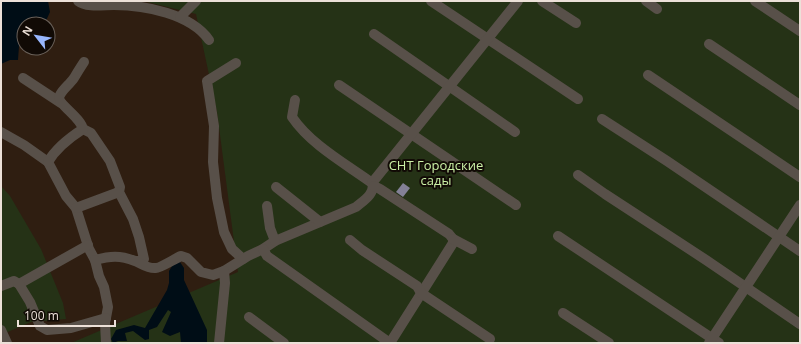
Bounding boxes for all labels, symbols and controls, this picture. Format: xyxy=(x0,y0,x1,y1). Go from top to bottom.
north arrow xyxy=(16,16,56,56)
text: N xyxy=(18,23,36,38)
park label: СНТ Городские сады xyxy=(389,156,483,189)
scale bar xyxy=(18,302,115,328)
text: 100 m xyxy=(24,307,59,324)

